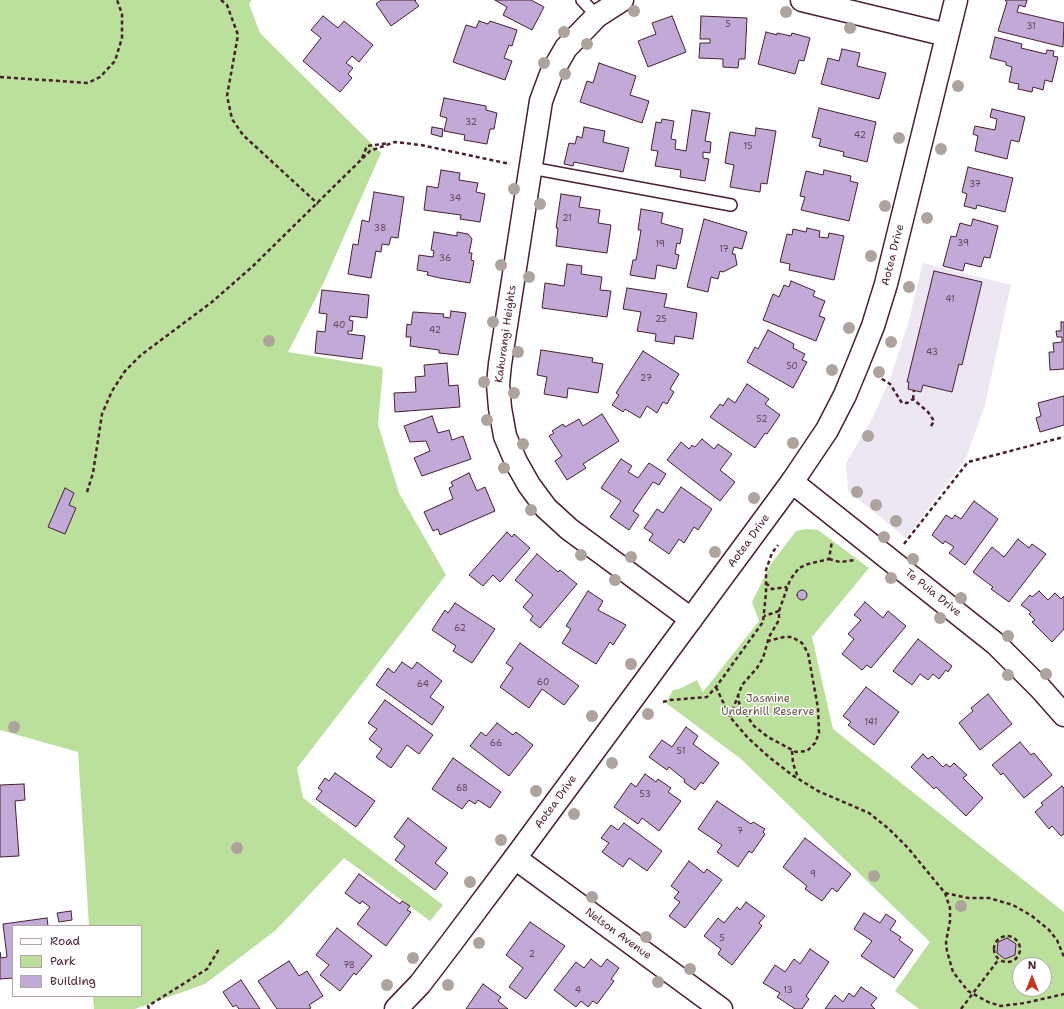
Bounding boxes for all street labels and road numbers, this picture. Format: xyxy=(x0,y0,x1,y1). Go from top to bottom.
street label: Aotea Drive xyxy=(879,223,907,287)
street label: Kahurangi Heights xyxy=(493,284,519,384)
street label: Aotea Drive xyxy=(725,512,773,570)
street label: Te Puia Drive xyxy=(902,566,964,620)
street label: Aotea Drive xyxy=(532,773,580,831)
street label: Nelson Avenue xyxy=(582,905,654,963)

